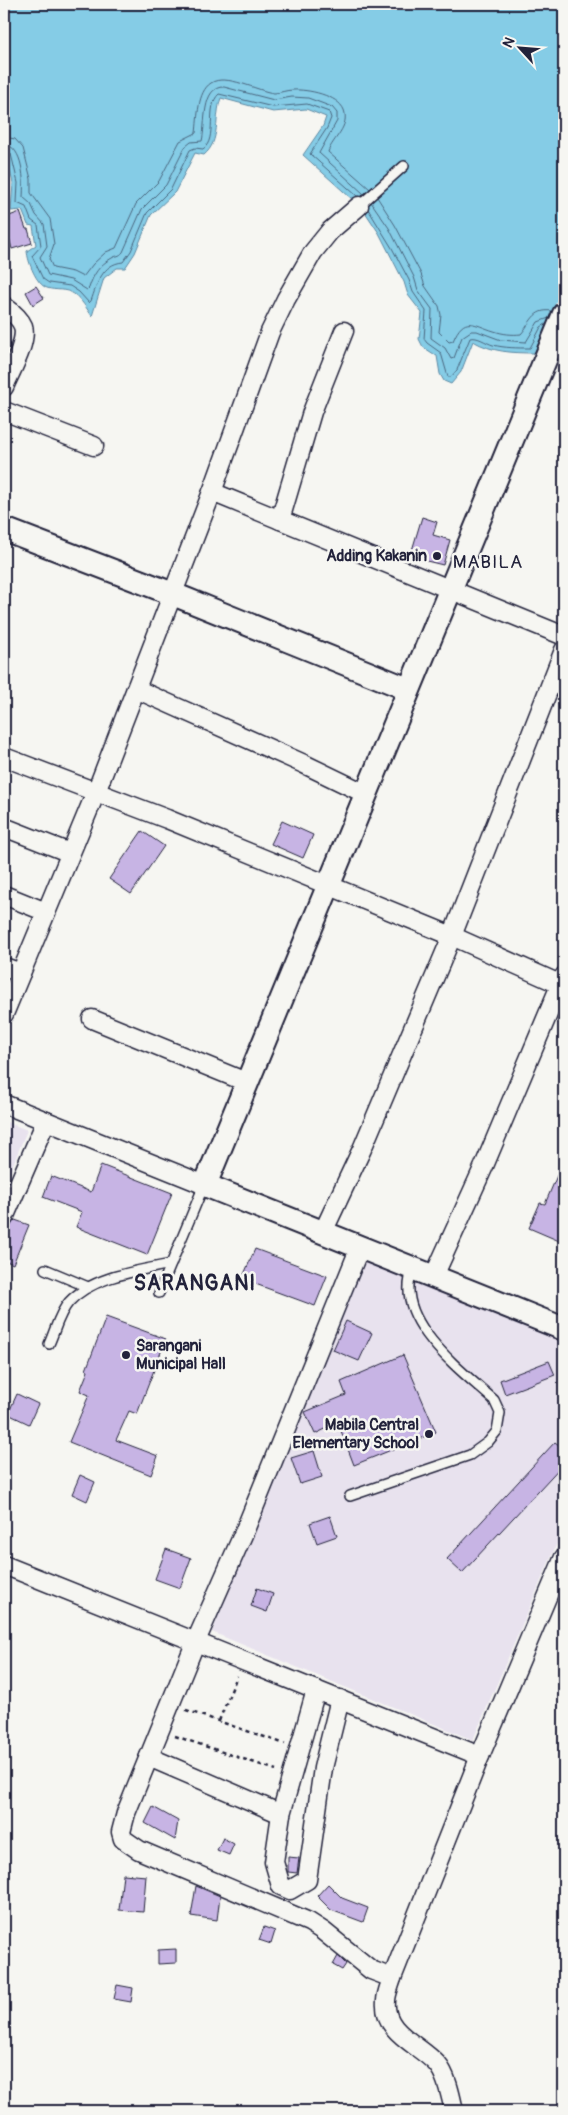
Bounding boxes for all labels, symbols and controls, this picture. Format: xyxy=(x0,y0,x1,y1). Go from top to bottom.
north arrow xyxy=(496,22,546,72)
text: N xyxy=(499,35,518,51)
place label: Adding Kakanin xyxy=(326,546,427,566)
marker: Adding Kakanin xyxy=(431,550,443,562)
district label: MABILA xyxy=(453,550,523,574)
district label: SARANGANI xyxy=(134,1270,256,1297)
place label: Sarangani Municipal Hall xyxy=(136,1336,226,1374)
marker: Sarangani Municipal Hall xyxy=(120,1349,132,1361)
place label: Mabila Central Elementary School xyxy=(293,1415,419,1453)
marker: Mabila Central Elementary School xyxy=(423,1428,435,1440)

